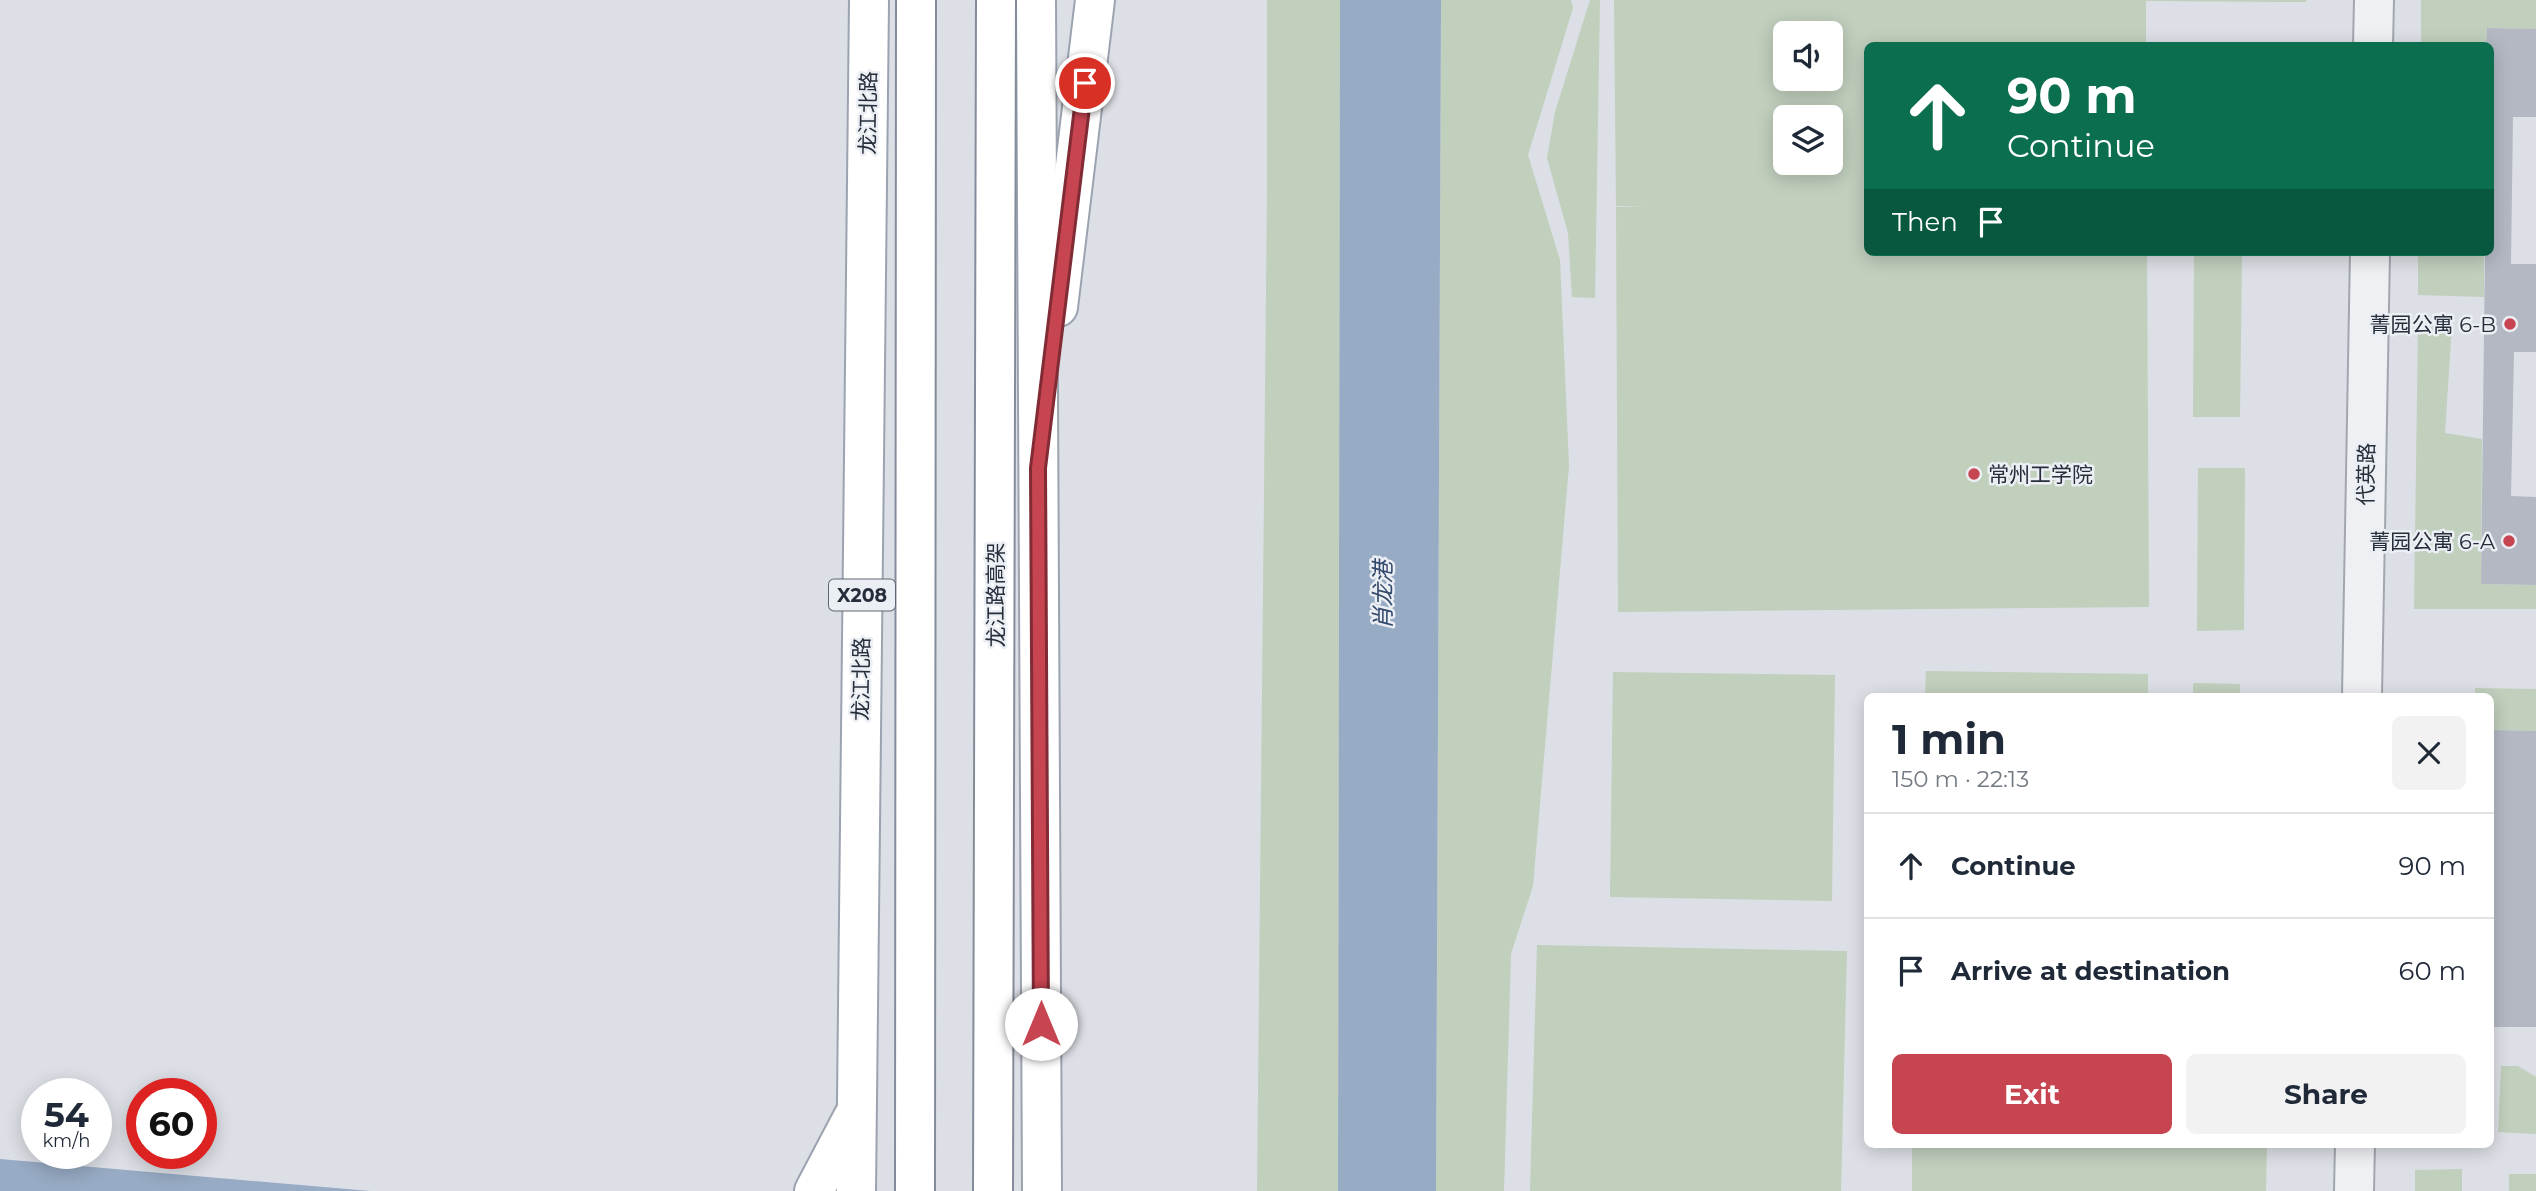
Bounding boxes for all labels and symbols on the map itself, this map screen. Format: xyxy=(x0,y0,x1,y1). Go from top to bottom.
pin xyxy=(1055,53,1115,113)
street label: 龙江北路 xyxy=(855,71,881,155)
place label: 菁园公寓 6-B xyxy=(2370,312,2496,337)
marker: 菁园公寓 6-B xyxy=(2502,316,2518,332)
street label: 代英路 xyxy=(2353,442,2379,506)
place label: 常州工学院 xyxy=(1988,462,2093,487)
marker: 常州工学院 xyxy=(1966,466,1982,482)
place label: 菁园公寓 6-A xyxy=(2370,529,2496,554)
marker: 菁园公寓 6-A xyxy=(2501,533,2517,549)
street label: 龙江路高架 xyxy=(983,543,1008,648)
water label: 肖龙港 xyxy=(1369,558,1397,630)
road number: X208 xyxy=(829,580,895,610)
street label: 龙江北路 xyxy=(848,637,874,721)
position arrow xyxy=(1004,987,1078,1061)
speed limit sign: 60 xyxy=(126,1078,217,1169)

